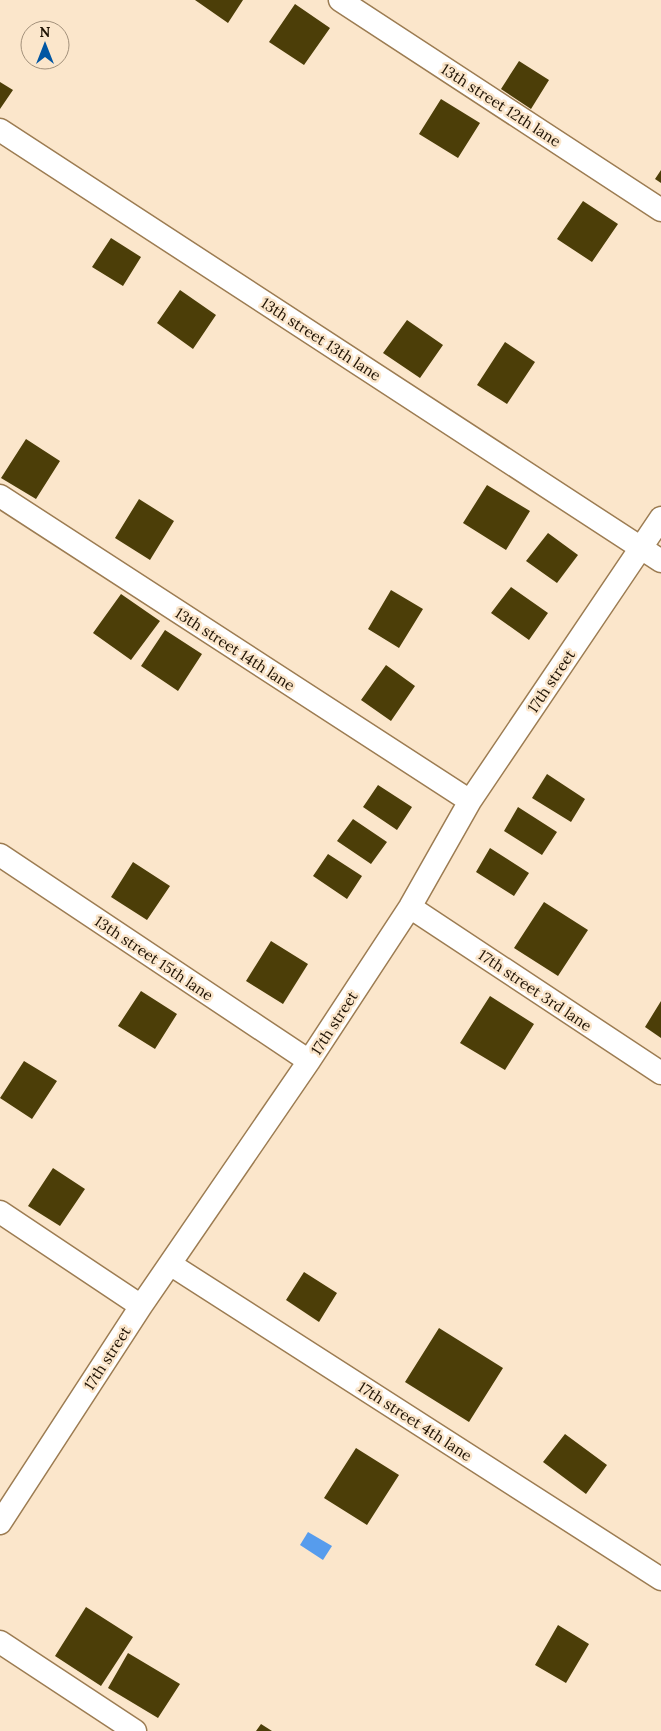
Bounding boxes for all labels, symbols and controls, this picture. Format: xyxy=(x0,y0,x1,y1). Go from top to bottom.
north arrow xyxy=(20,20,70,70)
text: N xyxy=(40,23,51,41)
street label: 13th street 12th lane xyxy=(438,59,564,151)
street label: 13th street 13th lane xyxy=(257,293,385,385)
street label: 13th street 14th lane xyxy=(172,603,298,695)
street label: 17th street xyxy=(523,646,579,716)
street label: 13th street 15th lane xyxy=(91,911,217,1005)
street label: 17th street 3rd lane xyxy=(475,945,595,1035)
street label: 17th street xyxy=(306,987,362,1058)
street label: 17th street xyxy=(79,1322,135,1393)
street label: 17th street 4th lane xyxy=(354,1377,476,1465)

